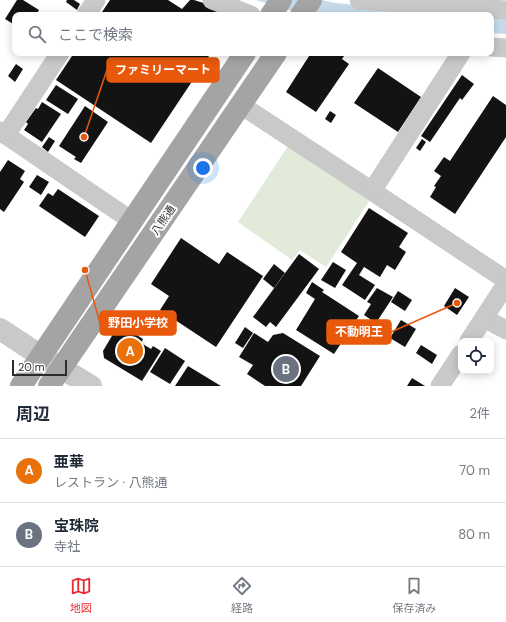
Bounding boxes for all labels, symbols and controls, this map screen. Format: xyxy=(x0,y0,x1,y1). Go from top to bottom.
search box xyxy=(12,12,494,56)
icon: search xyxy=(26,23,48,45)
text: ここで検索 xyxy=(58,25,133,45)
callout: ファミリーマート xyxy=(107,58,219,82)
text: ファミリーマート xyxy=(115,62,211,78)
your location xyxy=(193,158,213,178)
street label: 八熊通 xyxy=(148,202,178,238)
callout: 野田小学校 xyxy=(100,311,176,335)
text: 野田小学校 xyxy=(108,315,168,331)
callout: 不動明王 xyxy=(327,320,391,344)
text: 不動明王 xyxy=(335,324,383,340)
pin: A xyxy=(117,336,143,366)
map controls xyxy=(458,338,494,374)
button: locate xyxy=(458,338,494,374)
pin: B xyxy=(273,354,299,384)
scale bar xyxy=(12,358,67,377)
text: 20 m xyxy=(18,360,44,374)
text: 周辺 xyxy=(16,403,50,425)
text: 2件 xyxy=(470,405,490,422)
text: 亜華 xyxy=(54,452,84,472)
text: A xyxy=(24,462,34,479)
text: 70 m xyxy=(459,462,490,479)
text: レストラン · 八熊通 xyxy=(54,474,168,491)
text: 宝珠院 xyxy=(54,516,99,536)
text: B xyxy=(25,526,33,543)
text: 80 m xyxy=(458,526,490,543)
text: 寺社 xyxy=(54,538,80,555)
tab: 地図 xyxy=(70,575,92,615)
tab: 経路 xyxy=(231,575,253,615)
tab: 保存済み xyxy=(392,575,436,615)

